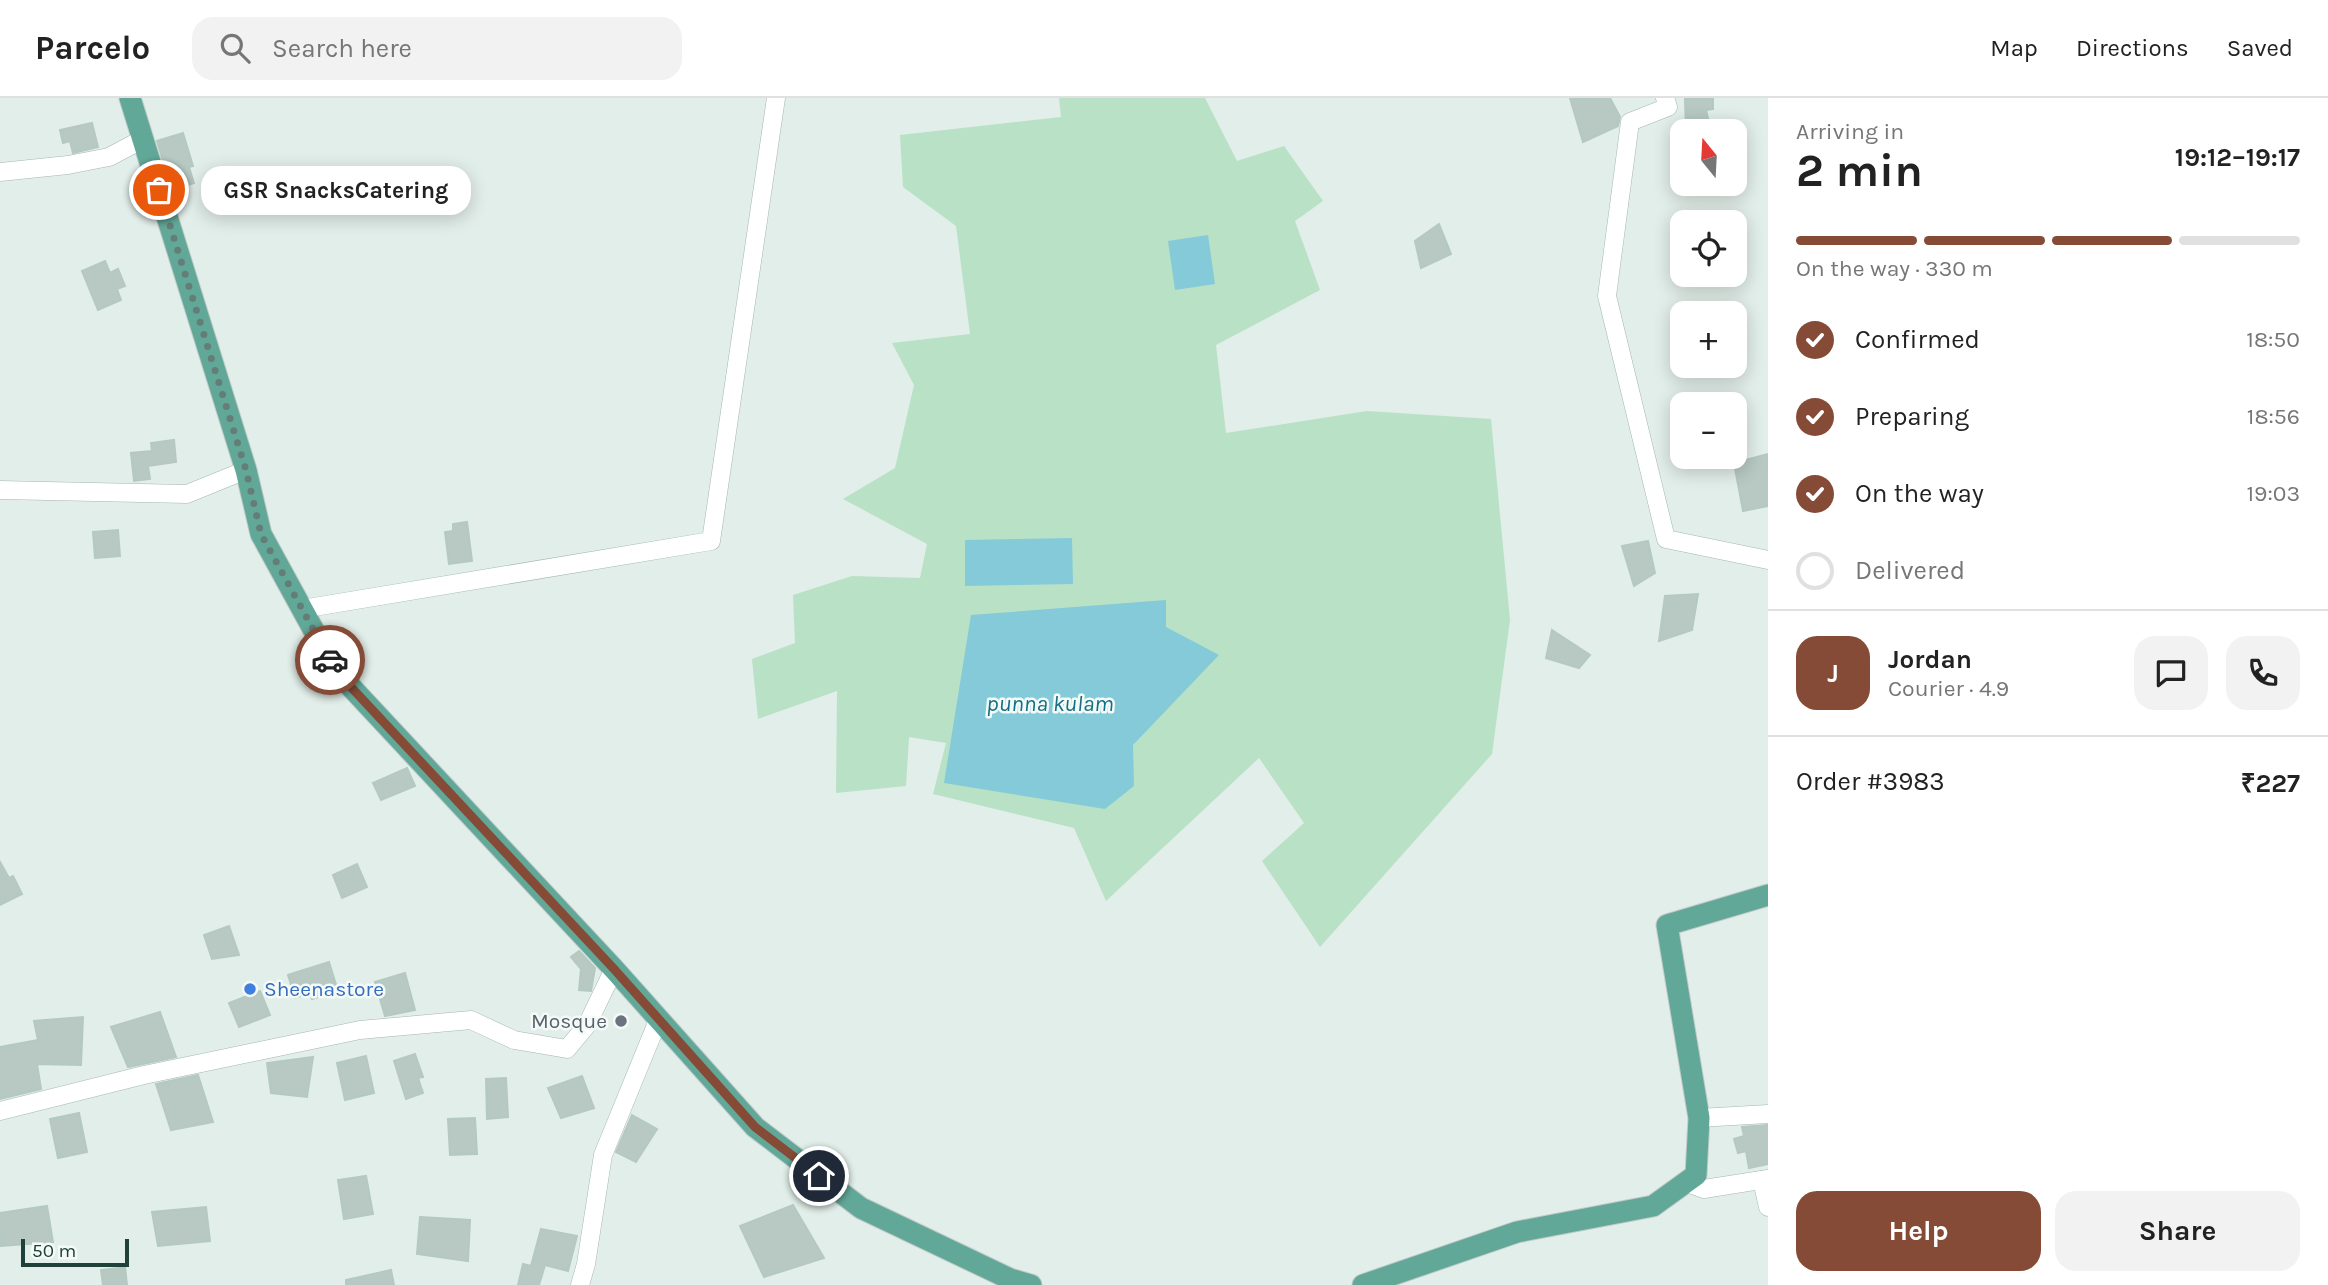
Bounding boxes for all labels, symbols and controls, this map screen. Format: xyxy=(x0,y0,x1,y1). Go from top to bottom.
search box xyxy=(192,17,682,80)
text: Parcelo xyxy=(35,29,150,67)
icon: search xyxy=(216,29,254,67)
text: Search here xyxy=(272,33,412,64)
text: Map xyxy=(1990,34,2038,62)
text: Directions xyxy=(2076,34,2189,62)
text: Saved xyxy=(2227,34,2293,62)
text: Arriving in xyxy=(1796,118,1904,145)
north arrow xyxy=(1670,119,1746,196)
map controls xyxy=(1670,119,1747,469)
text: 19:12–19:17 xyxy=(2175,142,2300,173)
text: 2 min xyxy=(1796,144,1923,198)
pin xyxy=(129,160,189,220)
callout: GSR SnacksCatering xyxy=(201,166,471,214)
icon: bag xyxy=(140,171,178,209)
text: GSR SnacksCatering xyxy=(224,177,448,204)
button: locate xyxy=(1670,210,1747,287)
text: On the way · 330 m xyxy=(1796,255,1993,282)
button: + xyxy=(1670,301,1747,378)
icon: check xyxy=(1796,321,1834,359)
text: Confirmed xyxy=(1855,324,1980,355)
text: 18:50 xyxy=(2246,326,2300,353)
button: − xyxy=(1670,392,1747,469)
icon: check xyxy=(1796,398,1834,436)
text: Preparing xyxy=(1855,401,1969,432)
text: 18:56 xyxy=(2247,403,2300,430)
icon: check xyxy=(1796,475,1834,513)
text: On the way xyxy=(1855,478,1984,509)
text: 19:03 xyxy=(2247,480,2300,507)
text: Delivered xyxy=(1855,555,1965,586)
courier xyxy=(295,625,365,695)
button: chat xyxy=(2134,636,2208,710)
button: phone xyxy=(2226,636,2300,710)
icon: car xyxy=(311,641,349,679)
text: Jordan xyxy=(1888,644,1972,675)
text: J xyxy=(1827,658,1839,689)
text: Courier · 4.9 xyxy=(1888,675,2009,702)
water label: punna kulam xyxy=(986,690,1114,717)
text: Order #3983 xyxy=(1796,766,1945,797)
text: ₹227 xyxy=(2241,768,2300,799)
place label: Sheenastore xyxy=(264,977,384,1001)
marker: Sheenastore xyxy=(242,981,258,997)
place label: Mosque xyxy=(531,1009,607,1033)
marker: Mosque xyxy=(613,1013,629,1029)
pin xyxy=(789,1146,849,1206)
icon: home xyxy=(800,1157,838,1195)
button: Help xyxy=(1796,1191,2041,1271)
button: Share xyxy=(2055,1191,2300,1271)
scale bar xyxy=(21,1236,130,1268)
text: 50 m xyxy=(32,1240,76,1262)

